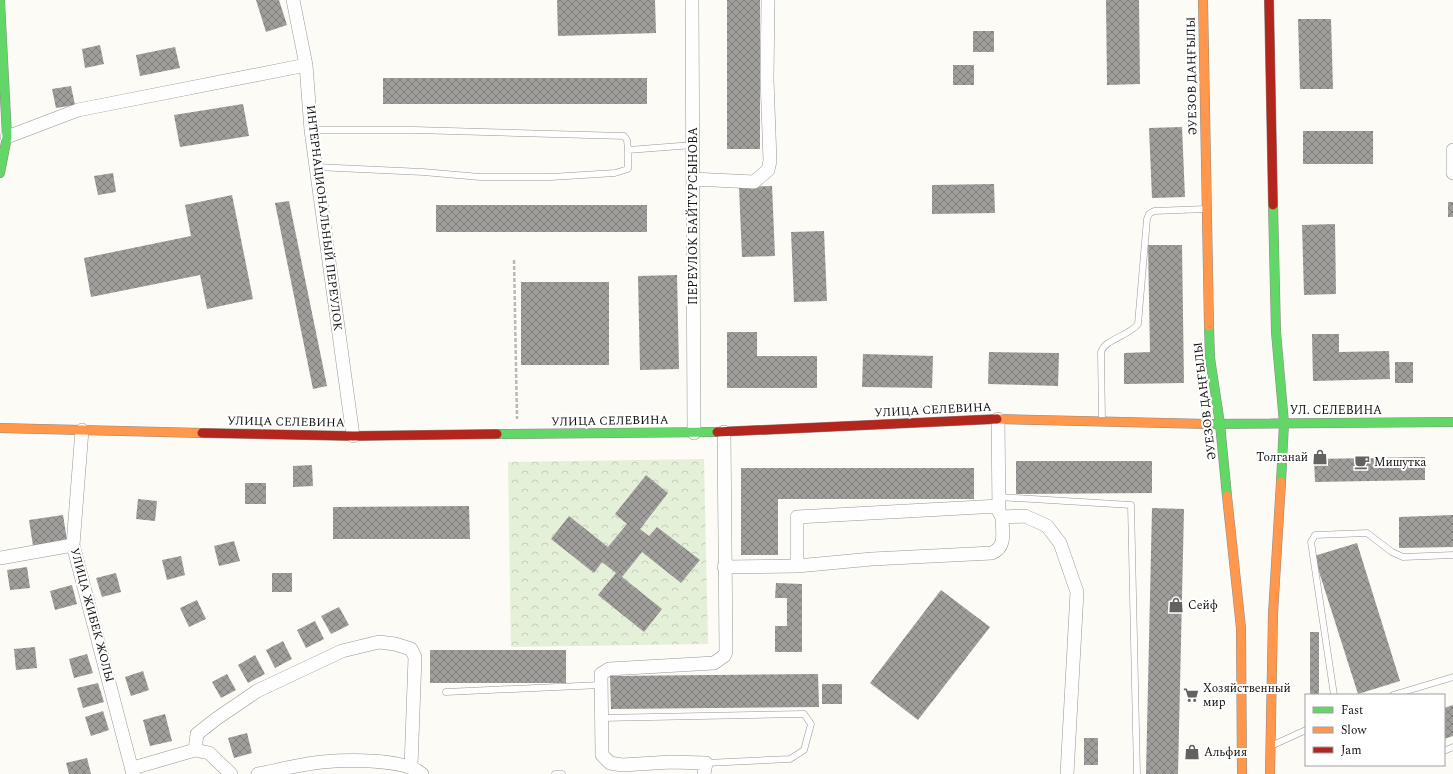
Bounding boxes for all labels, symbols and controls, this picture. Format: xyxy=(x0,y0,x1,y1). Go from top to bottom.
street label: ӘУЕЗОВ ДАҢҒЫЛЫ xyxy=(1181,16,1203,136)
street label: ИНТЕРНАЦИОНАЛЬНЫЙ ПЕРЕУЛОК xyxy=(301,104,347,332)
street label: ПЕРЕУЛОК БАЙТУРСЫНОВА xyxy=(684,127,703,305)
street label: ӘУЕЗОВ ДАҢҒЫЛЫ xyxy=(1188,341,1222,461)
street label: УЛИЦА СЕЛЕВИНА xyxy=(874,397,992,423)
street label: УЛ. СЕЛЕВИНА xyxy=(1290,401,1382,420)
street label: УЛИЦА СЕЛЕВИНА xyxy=(551,410,669,432)
street label: УЛИЦА СЕЛЕВИНА xyxy=(227,411,345,433)
place label: Толганай xyxy=(1256,448,1308,467)
shop icon: Толганай xyxy=(1311,448,1329,466)
cafe icon: Мишутка xyxy=(1353,453,1371,471)
place label: Мишутка xyxy=(1374,453,1427,472)
street label: УЛИЦА ЖИБЕК ЖОЛЫ xyxy=(65,546,119,684)
shop icon: Сейф xyxy=(1167,596,1185,614)
place label: Сейф xyxy=(1188,596,1218,615)
place label: Хозяйственный мир xyxy=(1203,679,1291,712)
supermarket icon: Хозяйственный мир xyxy=(1182,686,1200,704)
legend xyxy=(1305,694,1445,766)
text: Fast xyxy=(1341,701,1363,720)
text: Slow xyxy=(1341,721,1367,740)
text: Jam xyxy=(1341,741,1362,760)
shop icon: Альфия xyxy=(1183,743,1201,761)
place label: Альфия xyxy=(1204,743,1247,762)

